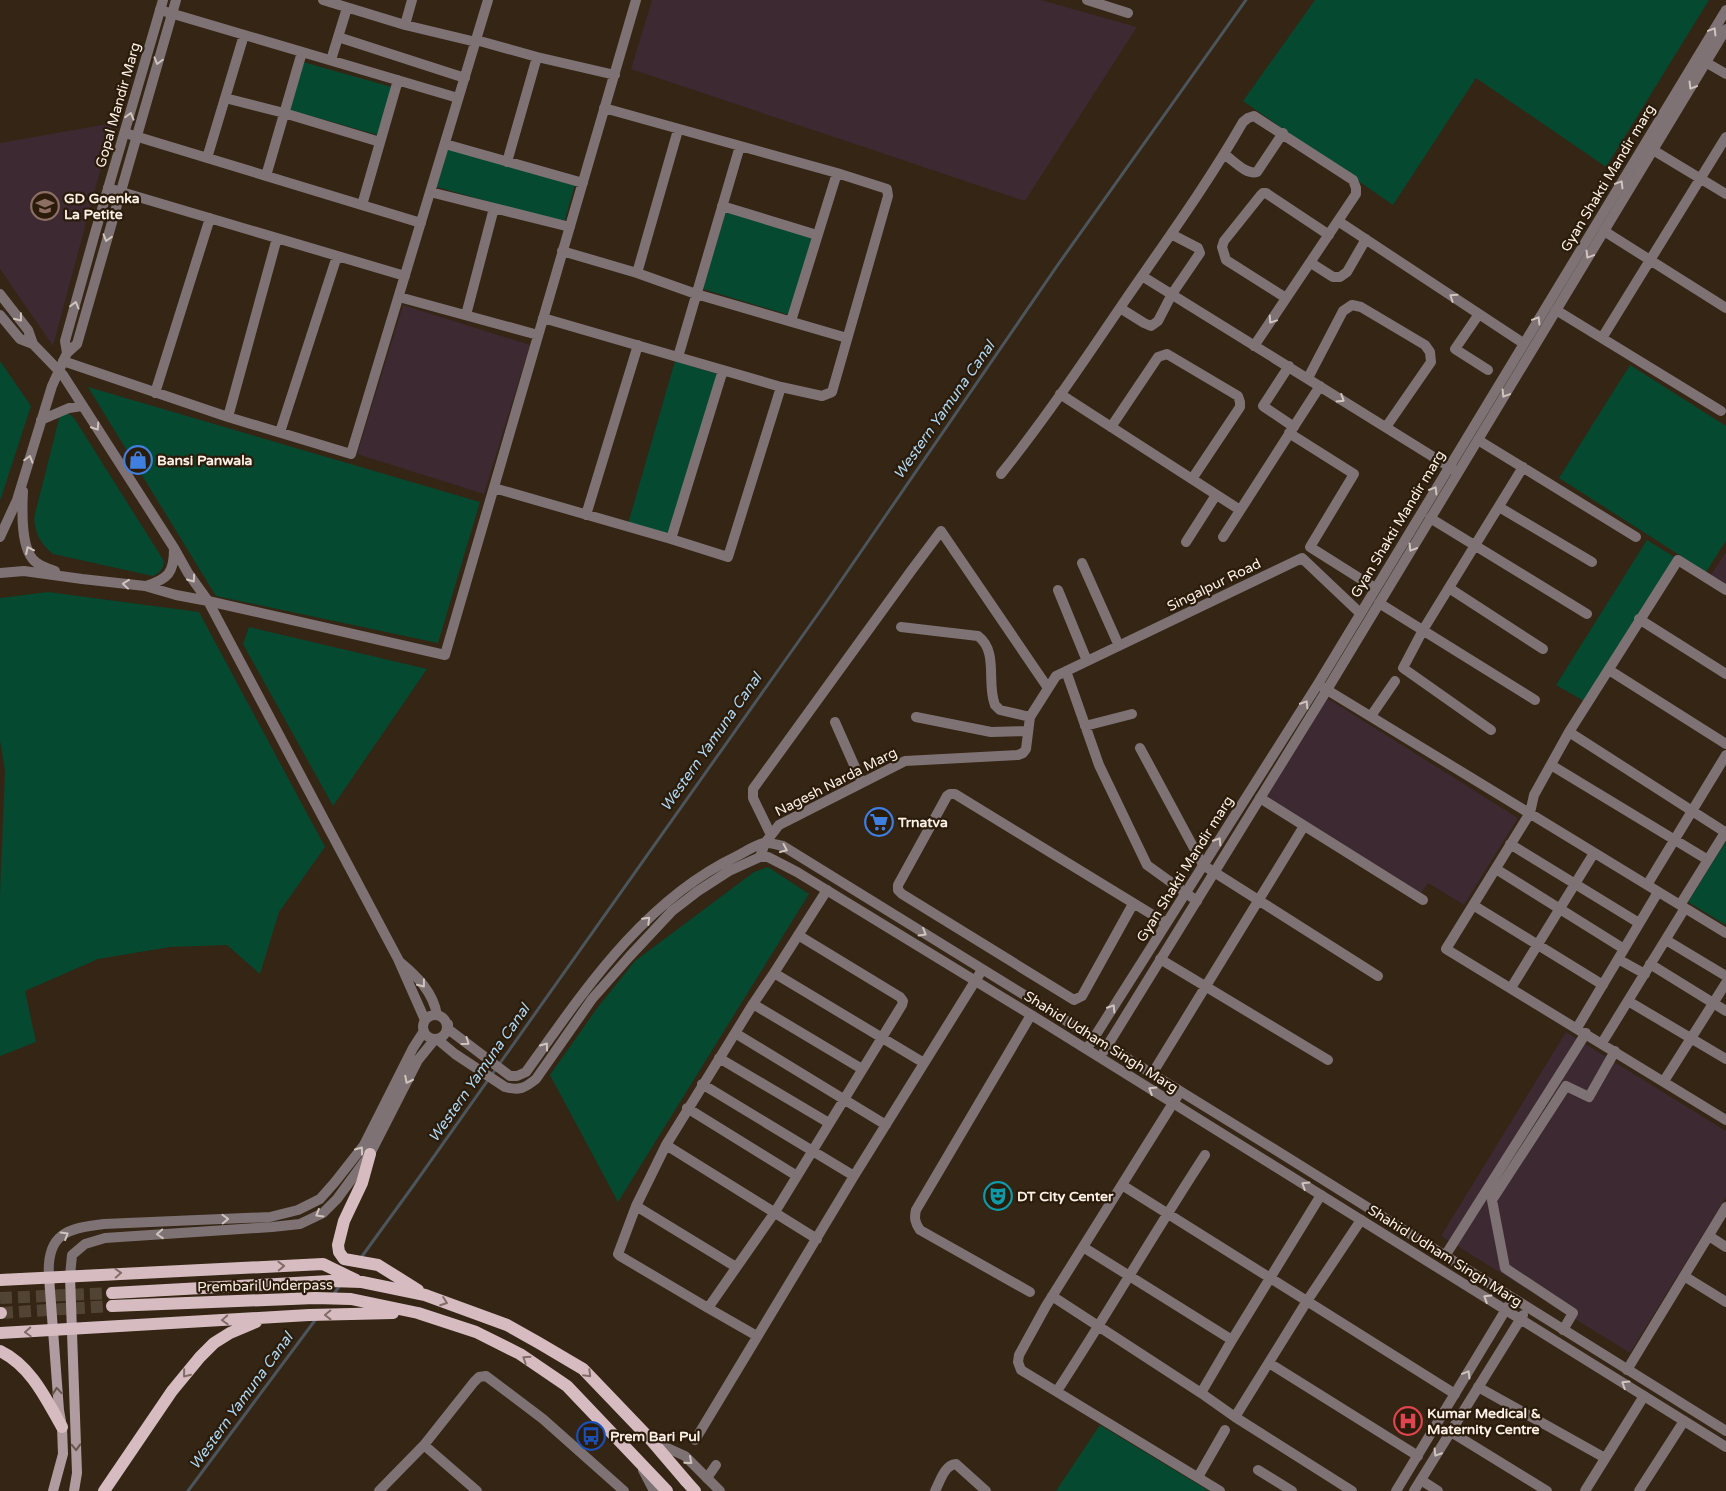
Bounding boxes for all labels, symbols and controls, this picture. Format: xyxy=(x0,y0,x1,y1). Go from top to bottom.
one-way arrow xyxy=(1707,27,1717,36)
street label: Gopal Mandir Marg xyxy=(92,40,144,170)
one-way arrow xyxy=(154,56,164,64)
one-way arrow xyxy=(1688,80,1698,89)
street label: Gyan Shakti Mandir marg xyxy=(1557,101,1659,255)
one-way arrow xyxy=(124,112,134,120)
one-way arrow xyxy=(1613,181,1623,190)
place label: GD Goenka La Petite xyxy=(64,190,140,223)
school or university icon: GD Goenka La Petite xyxy=(30,191,60,221)
one-way arrow xyxy=(102,234,112,242)
one-way arrow xyxy=(1586,249,1596,258)
one-way arrow xyxy=(1450,294,1459,303)
one-way arrow xyxy=(70,302,80,310)
one-way arrow xyxy=(13,312,21,321)
one-way arrow xyxy=(1269,314,1278,324)
one-way arrow xyxy=(1531,316,1541,325)
water label: Western Yamuna Canal xyxy=(890,336,1000,482)
one-way arrow xyxy=(1502,388,1512,397)
one-way arrow xyxy=(1335,392,1344,402)
one-way arrow xyxy=(89,422,99,431)
shop icon: Bansi Panwala xyxy=(123,445,153,475)
street label: Gyan Shakti Mandir marg xyxy=(1347,447,1449,601)
place label: Bansi Panwala xyxy=(157,452,253,469)
one-way arrow xyxy=(24,455,34,463)
one-way arrow xyxy=(1428,487,1438,496)
one-way arrow xyxy=(1409,542,1419,551)
one-way arrow xyxy=(25,547,35,556)
street label: Singalpur Road xyxy=(1164,555,1264,615)
one-way arrow xyxy=(186,573,195,583)
one-way arrow xyxy=(122,579,130,590)
water label: Western Yamuna Canal xyxy=(657,668,767,814)
one-way arrow xyxy=(1299,700,1308,710)
street label: Nagesh Narda Marg xyxy=(772,744,900,820)
street label: Gyan Shakti Mandir marg xyxy=(1133,793,1237,945)
supermarket icon: Trnatva xyxy=(864,807,894,837)
place label: Trnatva xyxy=(897,814,948,831)
one-way arrow xyxy=(1212,838,1221,847)
one-way arrow xyxy=(779,842,788,852)
one-way arrow xyxy=(641,917,650,926)
one-way arrow xyxy=(918,927,927,937)
one-way arrow xyxy=(416,978,425,988)
street label: Shahid Udham Singh Marg xyxy=(1021,988,1181,1096)
water label: Western Yamuna Canal xyxy=(425,999,535,1145)
one-way arrow xyxy=(1106,1005,1116,1014)
one-way arrow xyxy=(460,1036,470,1045)
one-way arrow xyxy=(539,1042,548,1052)
one-way arrow xyxy=(404,1075,414,1084)
one-way arrow xyxy=(1148,1086,1157,1096)
one-way arrow xyxy=(354,1146,363,1156)
theatre icon: DT City Center xyxy=(983,1181,1013,1211)
one-way arrow xyxy=(1301,1181,1310,1191)
place label: DT City Center xyxy=(1017,1188,1114,1205)
street label: Shahid Udham Singh Marg xyxy=(1365,1202,1525,1310)
one-way arrow xyxy=(315,1207,324,1217)
one-way arrow xyxy=(221,1213,229,1224)
one-way arrow xyxy=(155,1229,163,1240)
one-way arrow xyxy=(59,1231,68,1241)
one-way arrow xyxy=(277,1260,285,1271)
one-way arrow xyxy=(115,1268,123,1279)
street label: Prembari Underpass xyxy=(197,1276,333,1296)
one-way arrow xyxy=(1484,1295,1493,1305)
one-way arrow xyxy=(439,1296,447,1306)
one-way arrow xyxy=(324,1310,332,1320)
one-way arrow xyxy=(221,1314,229,1325)
one-way arrow xyxy=(24,1326,32,1337)
water label: Western Yamuna Canal xyxy=(185,1327,298,1473)
one-way arrow xyxy=(522,1355,531,1365)
one-way arrow xyxy=(183,1368,192,1377)
one-way arrow xyxy=(582,1369,591,1378)
one-way arrow xyxy=(1460,1371,1470,1380)
one-way arrow xyxy=(1622,1381,1631,1391)
one-way arrow xyxy=(52,1387,63,1395)
place label: Kumar Medical & Maternity Centre xyxy=(1427,1405,1541,1438)
hospital icon: Kumar Medical & Maternity Centre xyxy=(1393,1406,1423,1436)
bus stop icon: Prem Bari Pul xyxy=(576,1421,606,1451)
place label: Prem Bari Pul xyxy=(610,1428,700,1445)
one-way arrow xyxy=(71,1443,82,1451)
one-way arrow xyxy=(1434,1448,1444,1457)
one-way arrow xyxy=(683,1455,692,1464)

